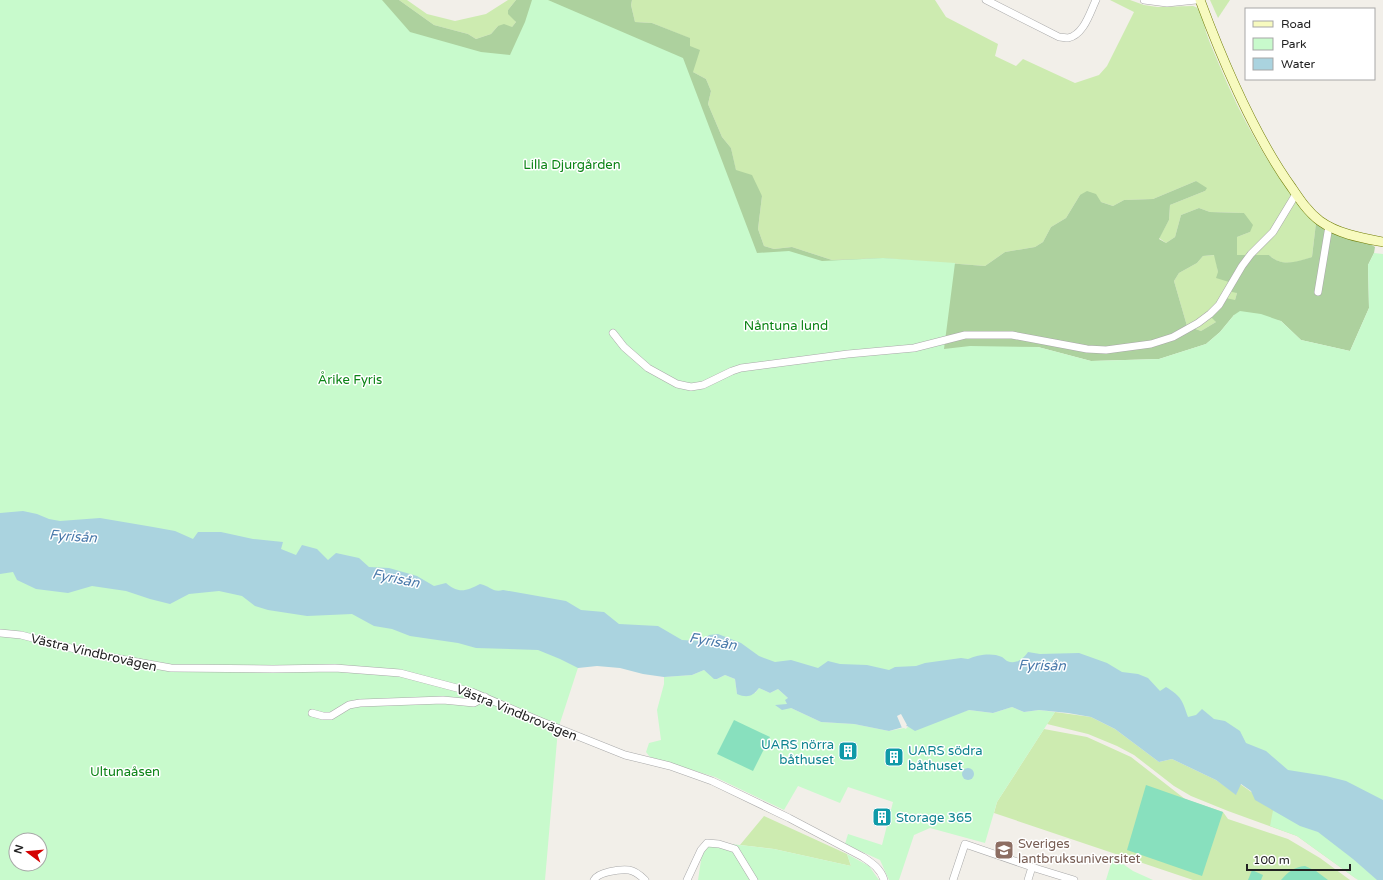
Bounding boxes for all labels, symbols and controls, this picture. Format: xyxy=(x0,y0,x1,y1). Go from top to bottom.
legend xyxy=(1245,8,1375,80)
text: Road xyxy=(1281,17,1311,31)
text: Park xyxy=(1281,37,1307,51)
text: Water xyxy=(1281,57,1316,71)
park label: Lilla Djurgården xyxy=(523,157,621,173)
park label: Nåntuna lund xyxy=(744,318,828,334)
park label: Årike Fyris xyxy=(318,371,382,388)
water label: Fyrisån xyxy=(49,526,98,547)
water label: Fyrisån xyxy=(371,565,421,592)
water label: Fyrisån xyxy=(688,629,738,654)
street label: Västra Vindbrovägen xyxy=(29,631,158,675)
water label: Fyrisån xyxy=(1018,657,1066,674)
street label: Västra Vindbrovägen xyxy=(454,681,579,745)
place label: UARS nörra båthuset xyxy=(761,737,834,768)
building icon: UARS nörra båthuset xyxy=(837,740,859,762)
place label: UARS södra båthuset xyxy=(908,743,983,774)
building icon: UARS södra båthuset xyxy=(883,746,905,768)
park label: Ultunaåsen xyxy=(90,764,160,780)
building icon: Storage 365 xyxy=(871,806,893,828)
place label: Storage 365 xyxy=(896,810,972,826)
north arrow xyxy=(8,832,48,872)
place label: Sveriges lantbruksuniversitet xyxy=(1018,836,1141,867)
school or university icon: Sveriges lantbruksuniversitet xyxy=(993,839,1015,861)
text: N xyxy=(11,843,26,855)
scale bar xyxy=(1247,846,1350,872)
text: 100 m xyxy=(1253,853,1290,867)

